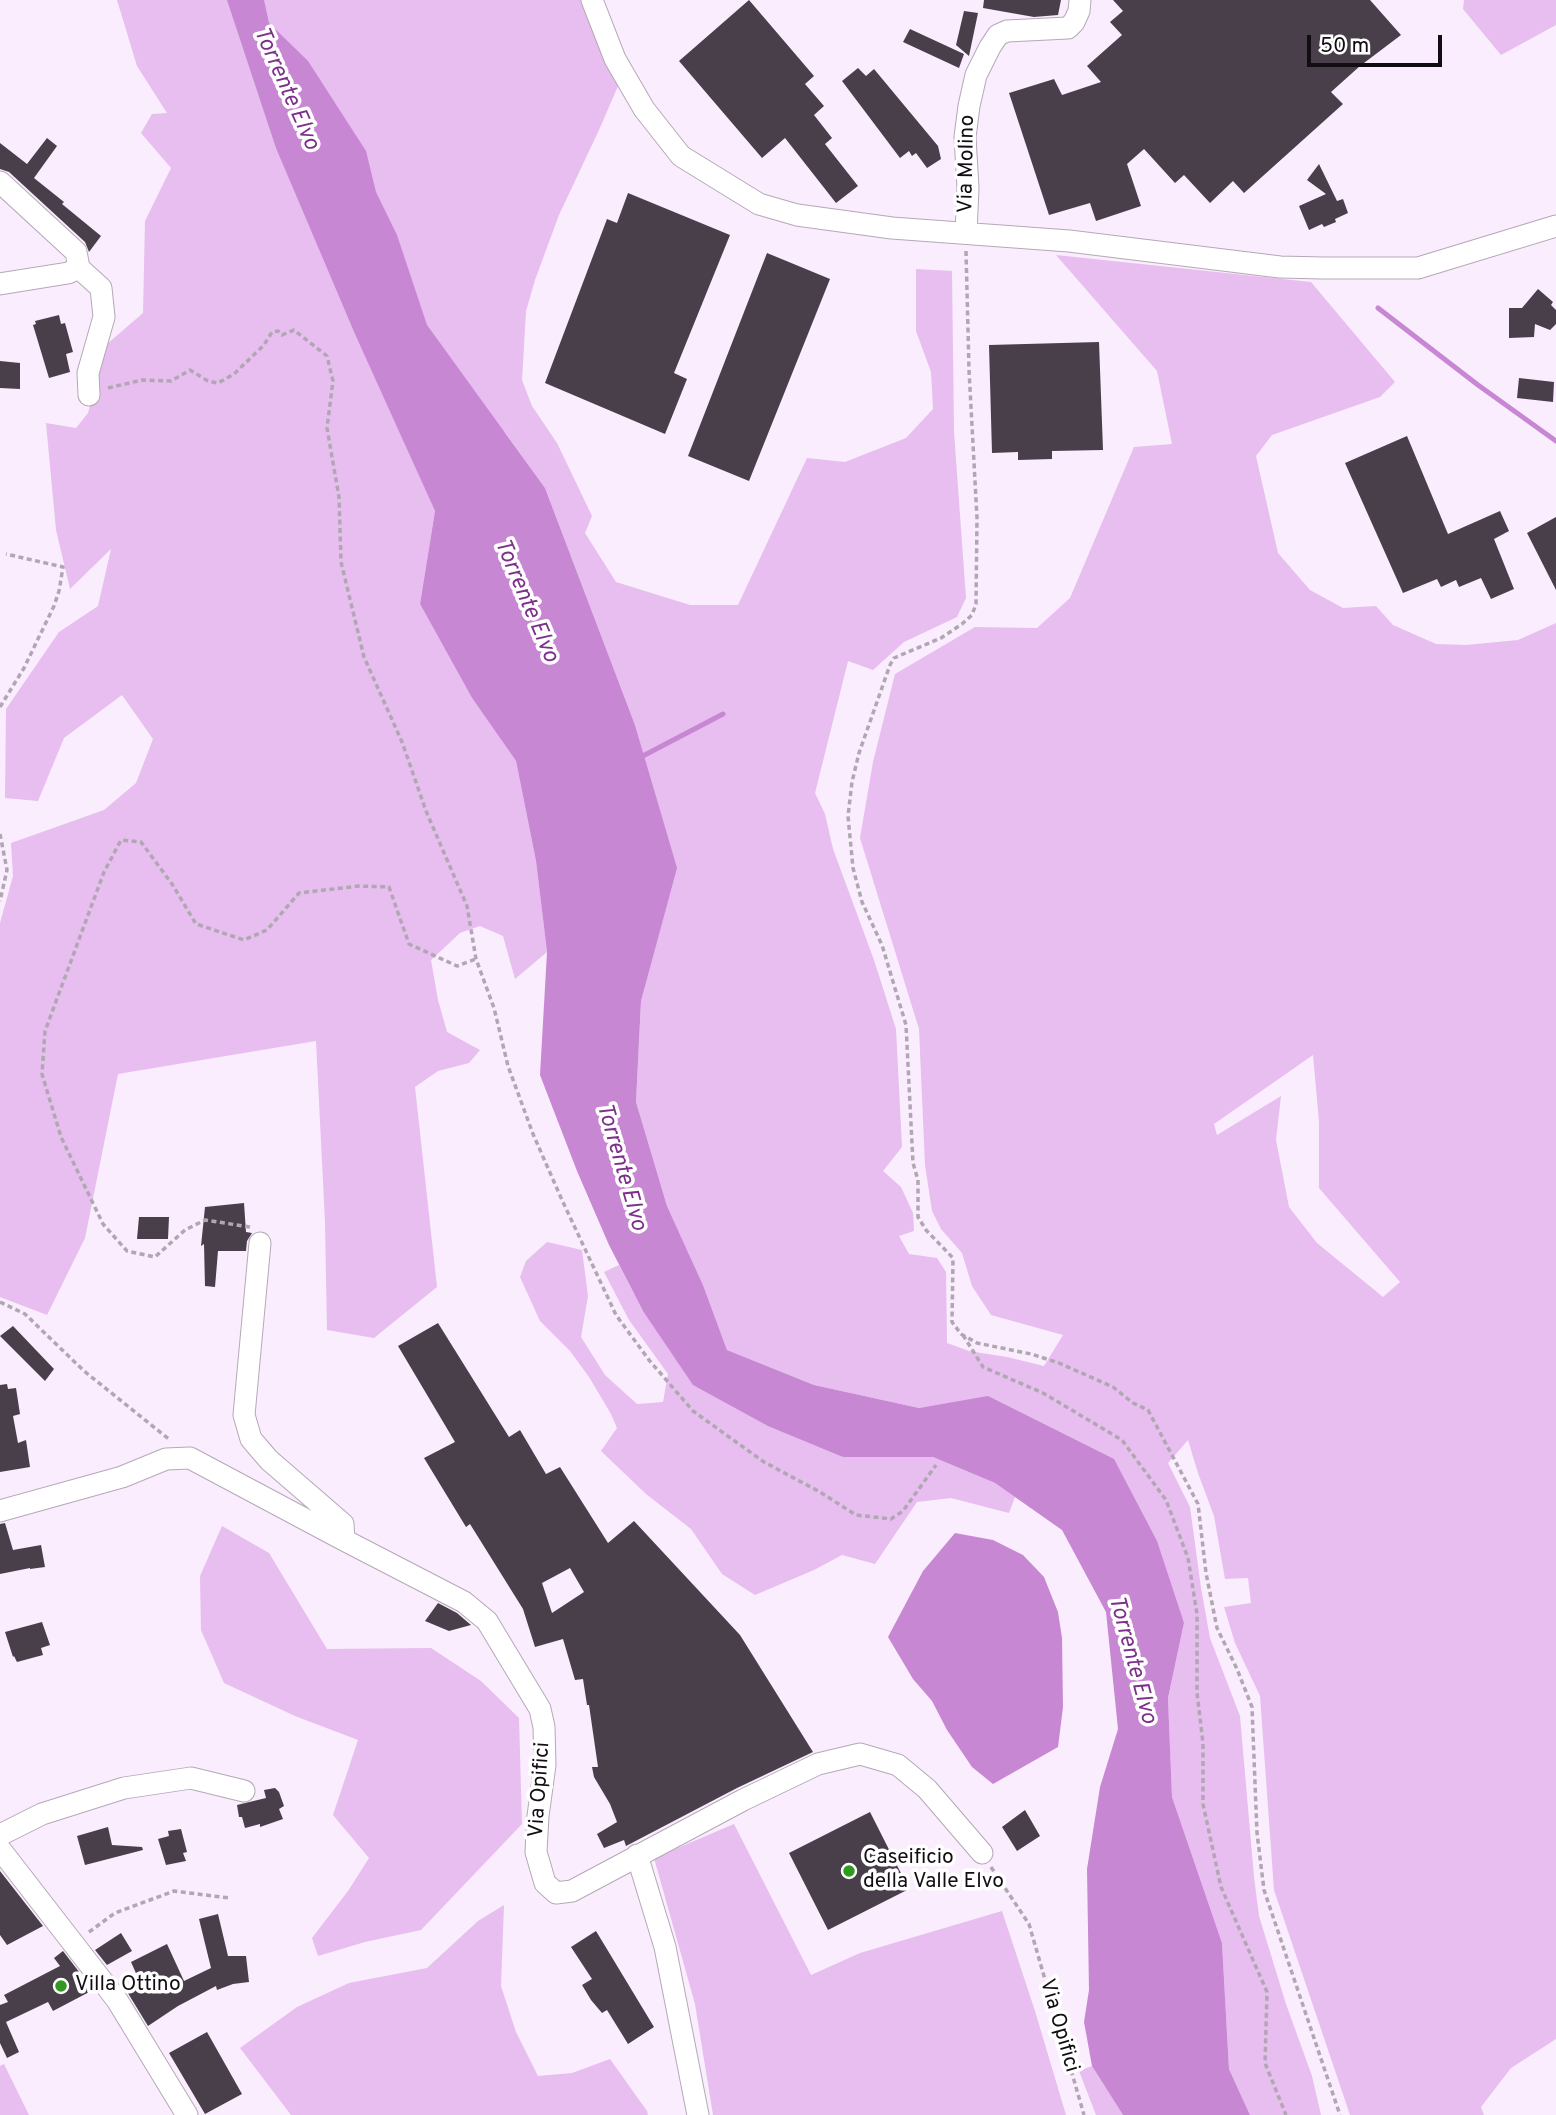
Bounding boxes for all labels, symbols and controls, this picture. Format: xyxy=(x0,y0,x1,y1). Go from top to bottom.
scale bar xyxy=(1311,21,1446,65)
water label: Torrente Elvo xyxy=(246,23,324,155)
text: 50 m xyxy=(1320,33,1369,60)
street label: Via Molino xyxy=(955,115,981,213)
water label: Torrente Elvo xyxy=(487,535,563,667)
water label: Torrente Elvo xyxy=(589,1100,651,1234)
water label: Torrente Elvo xyxy=(1101,1593,1161,1727)
street label: Via Opifici xyxy=(525,1741,557,1839)
place label: Caseificio della Valle Elvo xyxy=(863,1846,1004,1896)
marker: Caseificio della Valle Elvo xyxy=(841,1863,857,1879)
place label: Villa Ottino xyxy=(75,1973,181,1999)
street label: Via Opifici xyxy=(1033,1976,1083,2076)
marker: Villa Ottino xyxy=(53,1978,69,1994)

